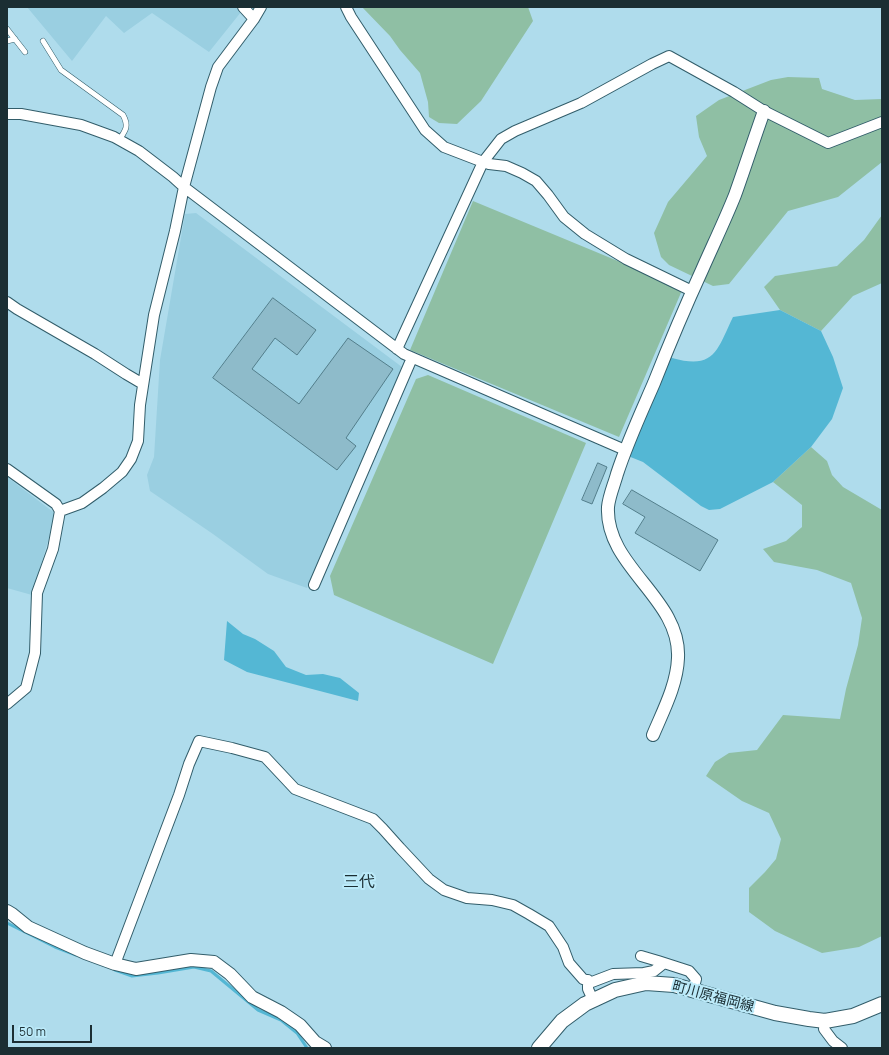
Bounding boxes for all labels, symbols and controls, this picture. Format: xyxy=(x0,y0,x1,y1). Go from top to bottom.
district label: 三代 xyxy=(343,873,375,893)
street label: 町川原福岡線 xyxy=(670,978,756,1016)
scale bar xyxy=(14,1017,94,1043)
text: 50 m xyxy=(19,1023,46,1040)

